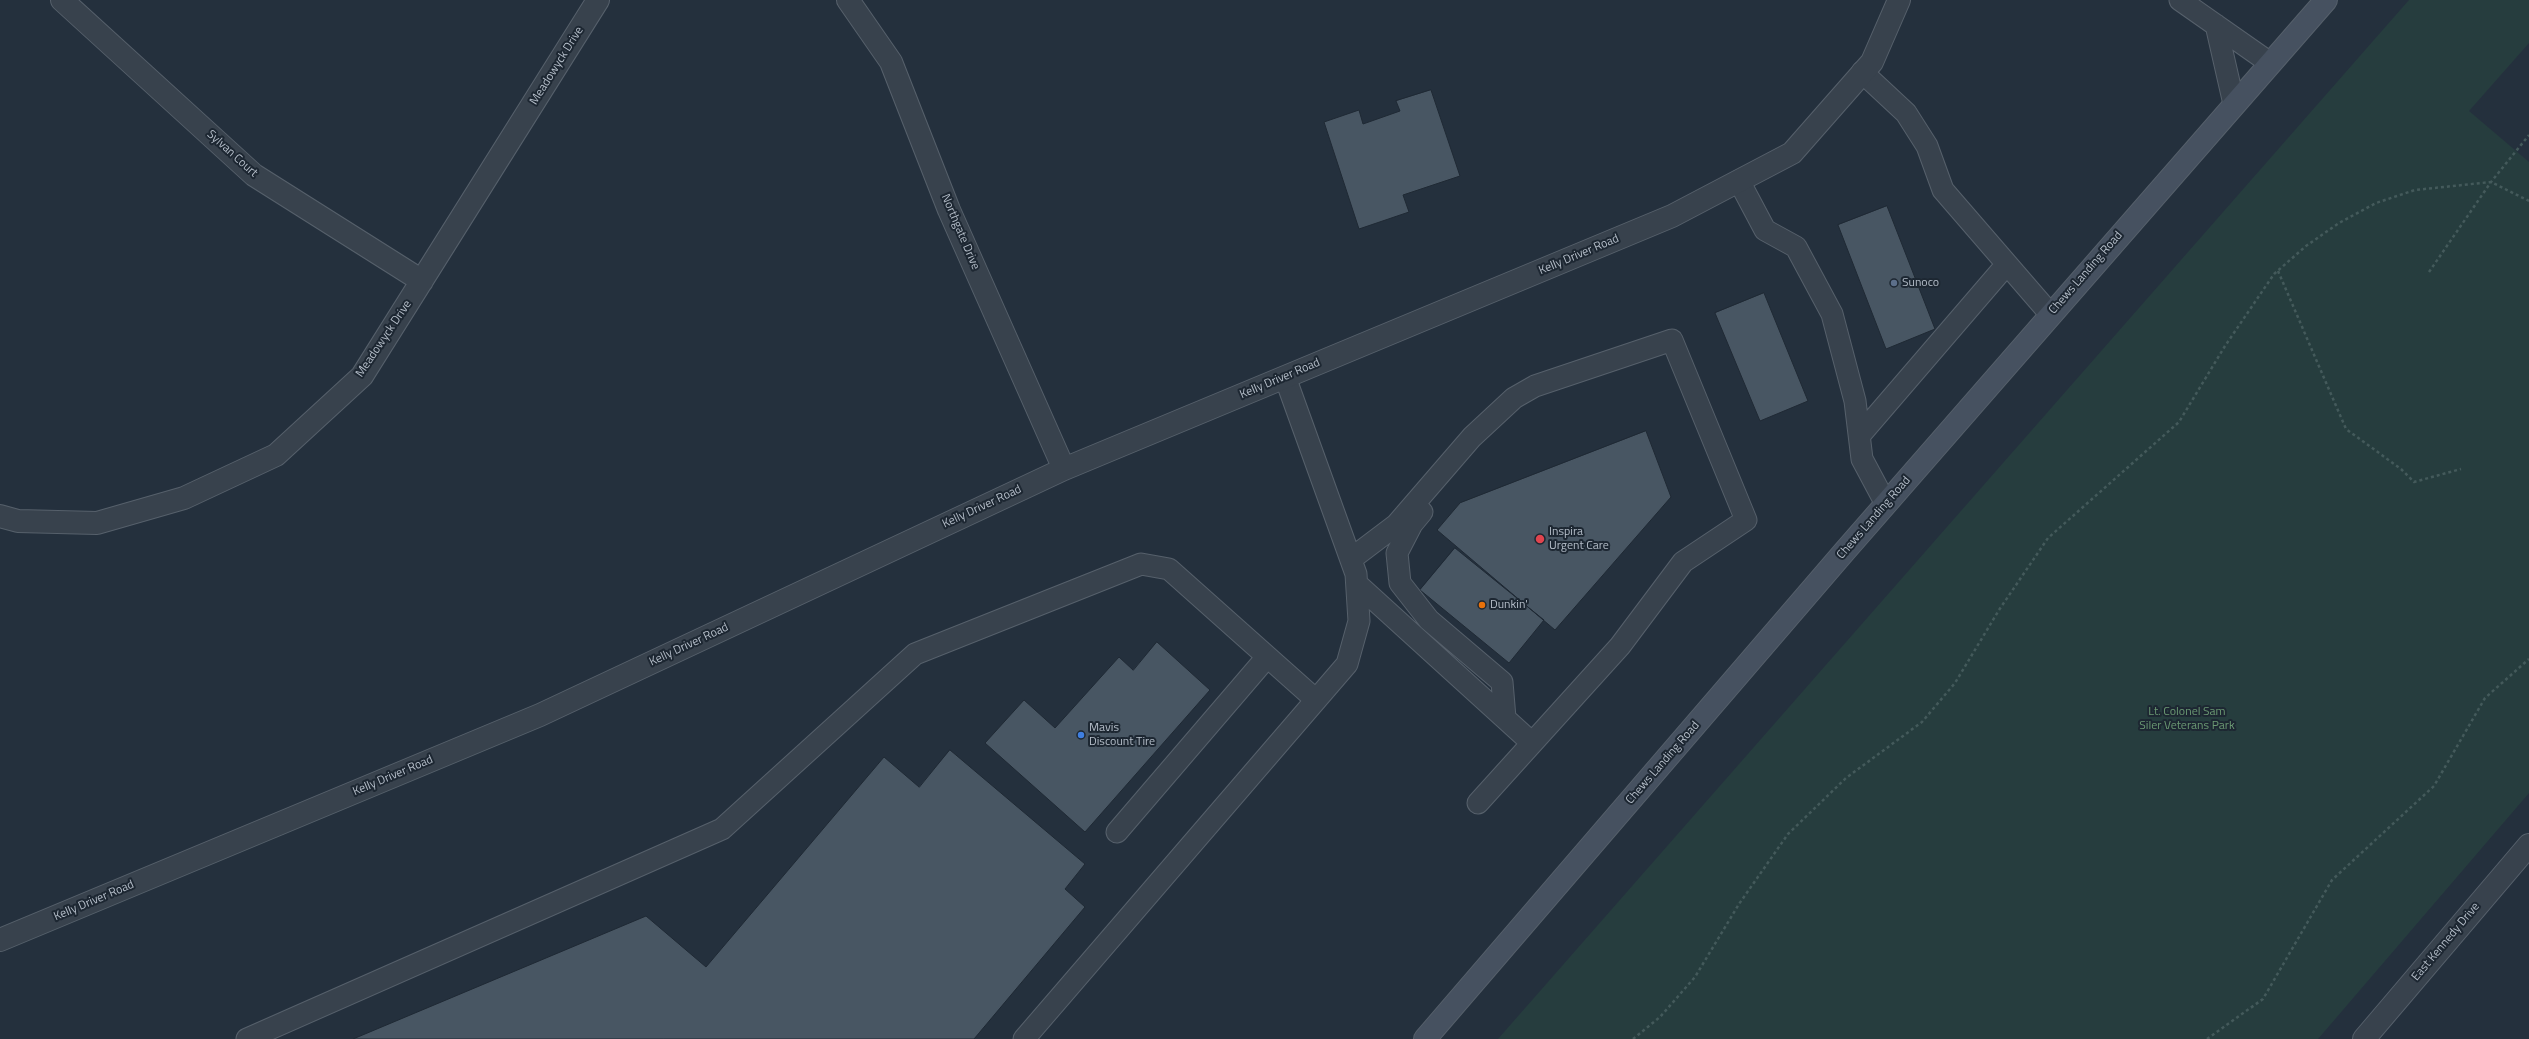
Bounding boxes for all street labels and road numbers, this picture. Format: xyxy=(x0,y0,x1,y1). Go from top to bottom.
street label: Meadowyck Drive xyxy=(527,24,587,108)
street label: Sylvan Court xyxy=(204,128,260,180)
street label: Northgate Drive xyxy=(938,192,982,272)
street label: Chews Landing Road xyxy=(2046,229,2126,317)
street label: Kelly Driver Road xyxy=(1537,232,1621,278)
street label: Meadowyck Drive xyxy=(353,298,415,380)
street label: Kelly Driver Road xyxy=(1238,356,1322,402)
street label: Chews Landing Road xyxy=(1834,474,1914,562)
street label: Kelly Driver Road xyxy=(940,482,1024,532)
street label: Kelly Driver Road xyxy=(647,620,731,670)
street label: Chews Landing Road xyxy=(1623,719,1703,807)
street label: Kelly Driver Road xyxy=(351,753,435,799)
street label: Kelly Driver Road xyxy=(52,878,136,924)
street label: East Kennedy Drive xyxy=(2409,900,2483,984)

